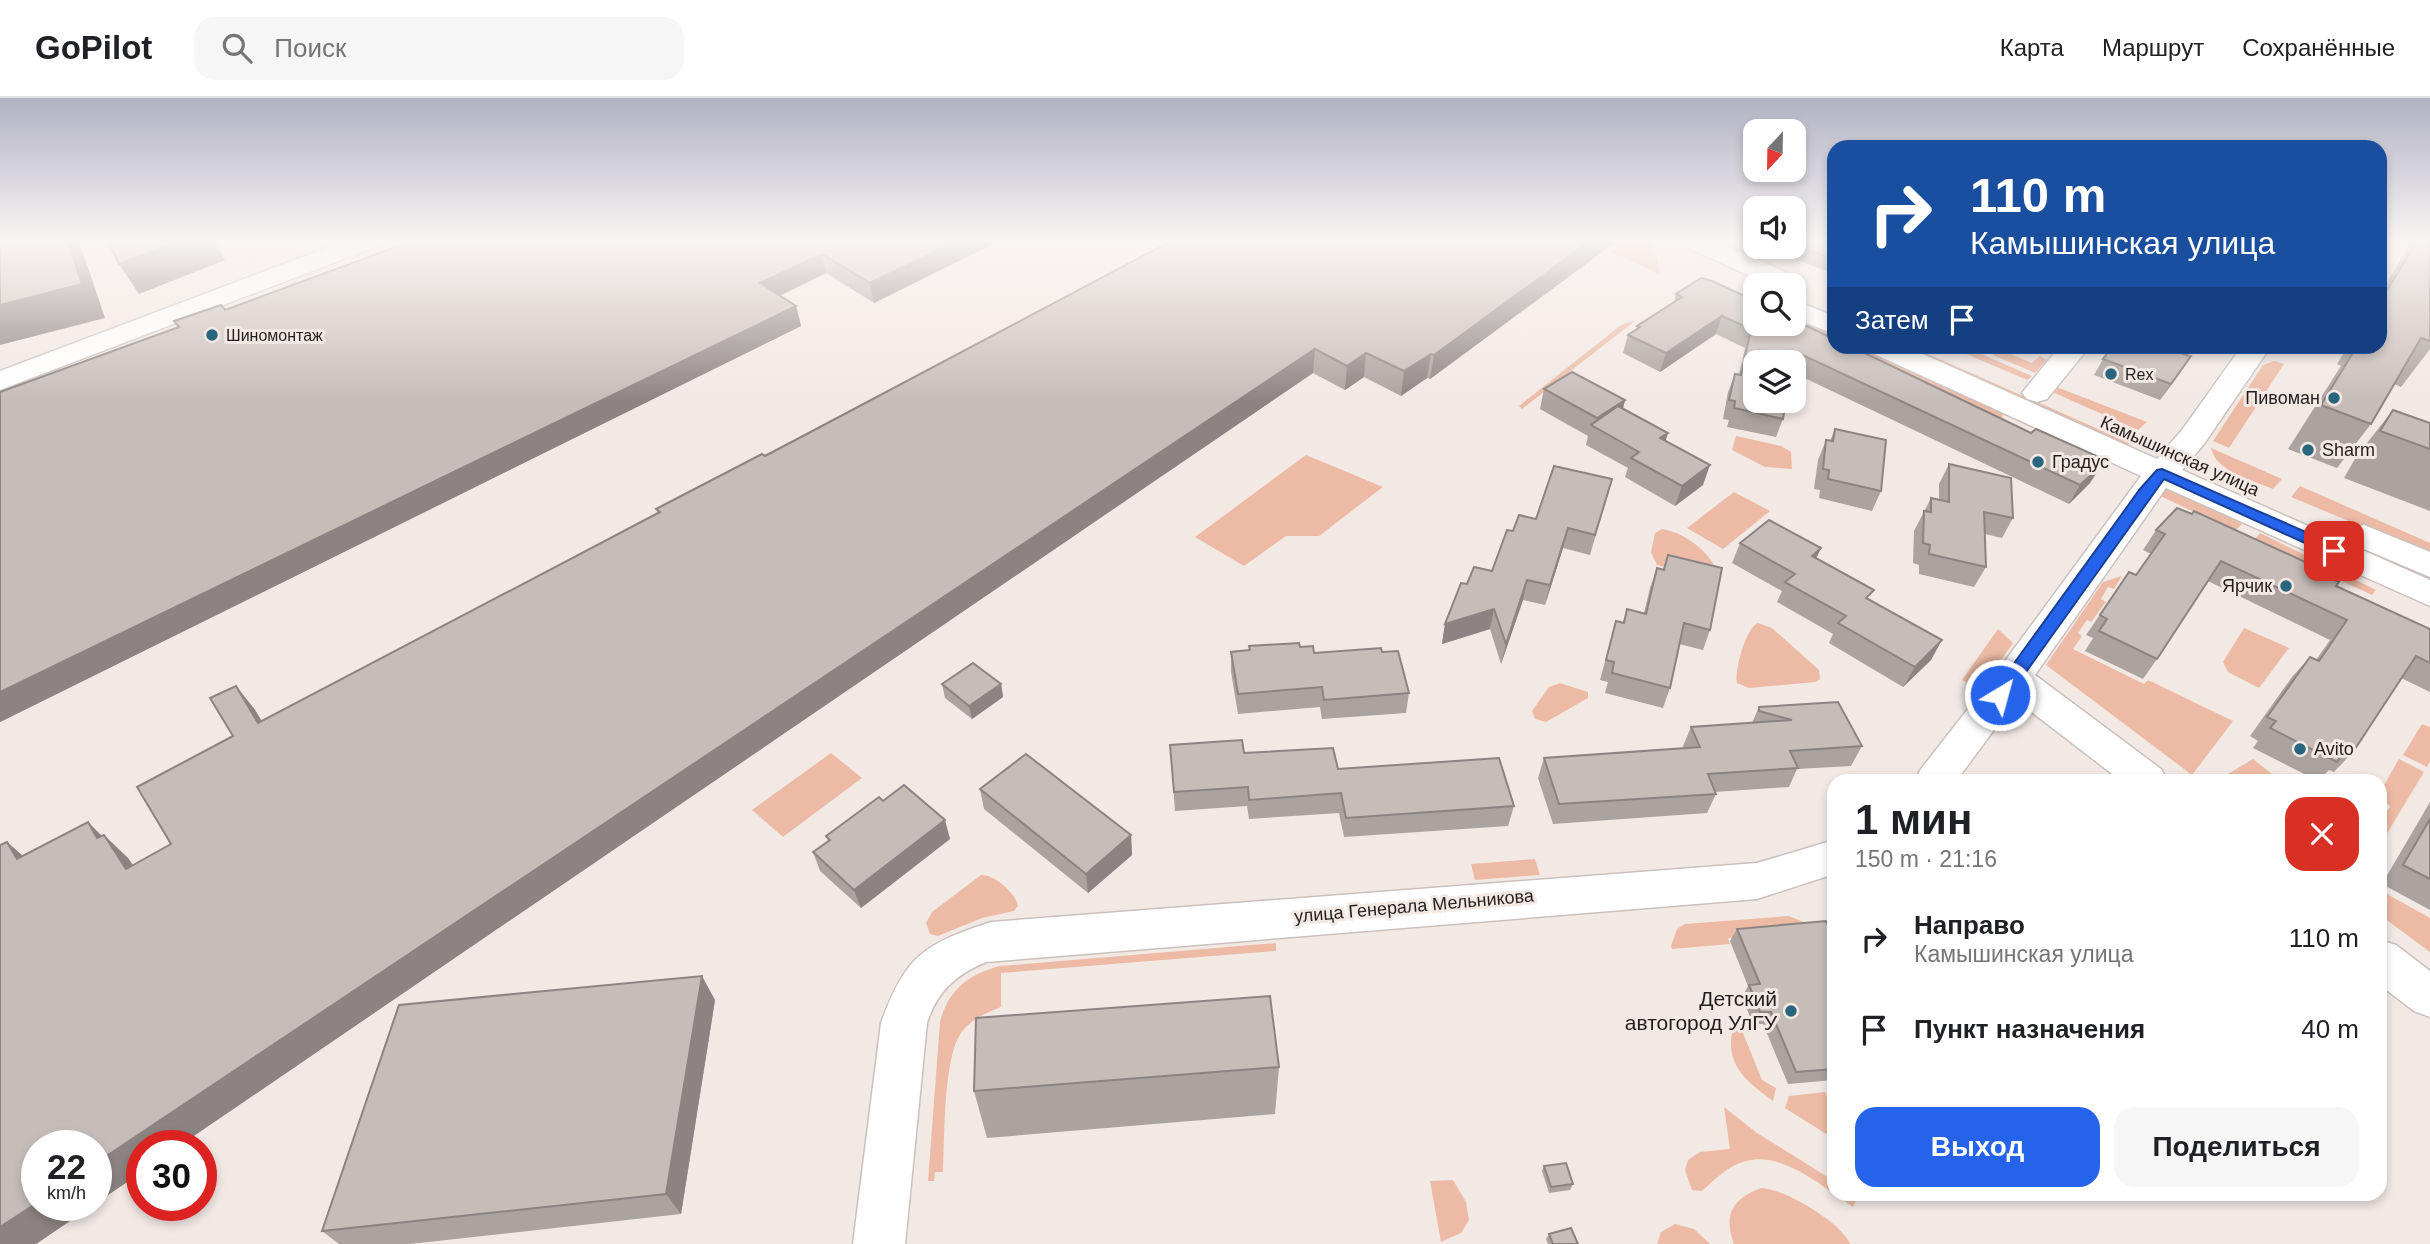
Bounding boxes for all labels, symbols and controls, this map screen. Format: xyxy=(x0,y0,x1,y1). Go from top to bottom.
search box xyxy=(194,17,684,80)
text: GoPilot xyxy=(35,29,152,66)
icon: search xyxy=(218,29,256,67)
text: Поиск xyxy=(274,33,346,63)
text: Карта xyxy=(2000,34,2064,61)
text: Маршрут xyxy=(2102,34,2204,61)
text: Сохранённые xyxy=(2242,34,2395,61)
north arrow xyxy=(1743,119,1806,182)
map controls xyxy=(1743,119,1806,413)
icon: right xyxy=(1855,168,1946,259)
text: 110 m xyxy=(1970,168,2106,222)
button: sound xyxy=(1743,196,1806,259)
text: Камышинская улица xyxy=(1970,225,2275,261)
button: search xyxy=(1743,273,1806,336)
icon: arrive xyxy=(1943,301,1981,339)
text: Затем xyxy=(1855,305,1929,335)
marker: Шиномонтаж xyxy=(204,327,220,343)
place label: Шиномонтаж xyxy=(226,327,323,344)
button: layers xyxy=(1743,350,1806,413)
marker: Rex xyxy=(2103,366,2119,382)
place label: Rex xyxy=(2125,366,2153,383)
place label: Пивоман xyxy=(2245,388,2320,408)
marker: Пивоман xyxy=(2326,390,2342,406)
street label: Камышинская улица xyxy=(2097,412,2263,500)
place label: Sharm xyxy=(2322,440,2375,460)
marker: Sharm xyxy=(2300,442,2316,458)
place label: Градус xyxy=(2052,452,2109,472)
marker: Градус xyxy=(2030,454,2046,470)
pin xyxy=(2304,521,2364,581)
icon: arrive xyxy=(2315,532,2353,570)
place label: Ярчик xyxy=(2222,576,2272,596)
marker: Ярчик xyxy=(2278,578,2294,594)
position arrow xyxy=(1963,658,2037,732)
place label: Avito xyxy=(2314,739,2354,759)
marker: Avito xyxy=(2292,741,2308,757)
text: 1 мин xyxy=(1855,796,1972,843)
button: close xyxy=(2285,797,2359,871)
text: 150 m · 21:16 xyxy=(1855,846,1997,872)
street label: улица Генерала Мельникова xyxy=(1293,885,1536,926)
text: Направо xyxy=(1914,910,2025,940)
icon: right xyxy=(1855,920,1893,958)
text: 110 m xyxy=(2289,923,2359,953)
text: Камышинская улица xyxy=(1914,941,2133,967)
place label: Детский автогород УлГУ xyxy=(1625,987,1778,1034)
marker: Детский автогород УлГУ xyxy=(1783,1003,1799,1019)
icon: arrive xyxy=(1855,1011,1893,1049)
text: Пункт назначения xyxy=(1914,1014,2145,1044)
text: 40 m xyxy=(2301,1014,2359,1044)
button: Выход xyxy=(1855,1107,2100,1187)
button: Поделиться xyxy=(2114,1107,2359,1187)
speed limit sign: 30 xyxy=(126,1130,217,1221)
text: 22 xyxy=(47,1147,86,1186)
text: km/h xyxy=(47,1183,86,1203)

